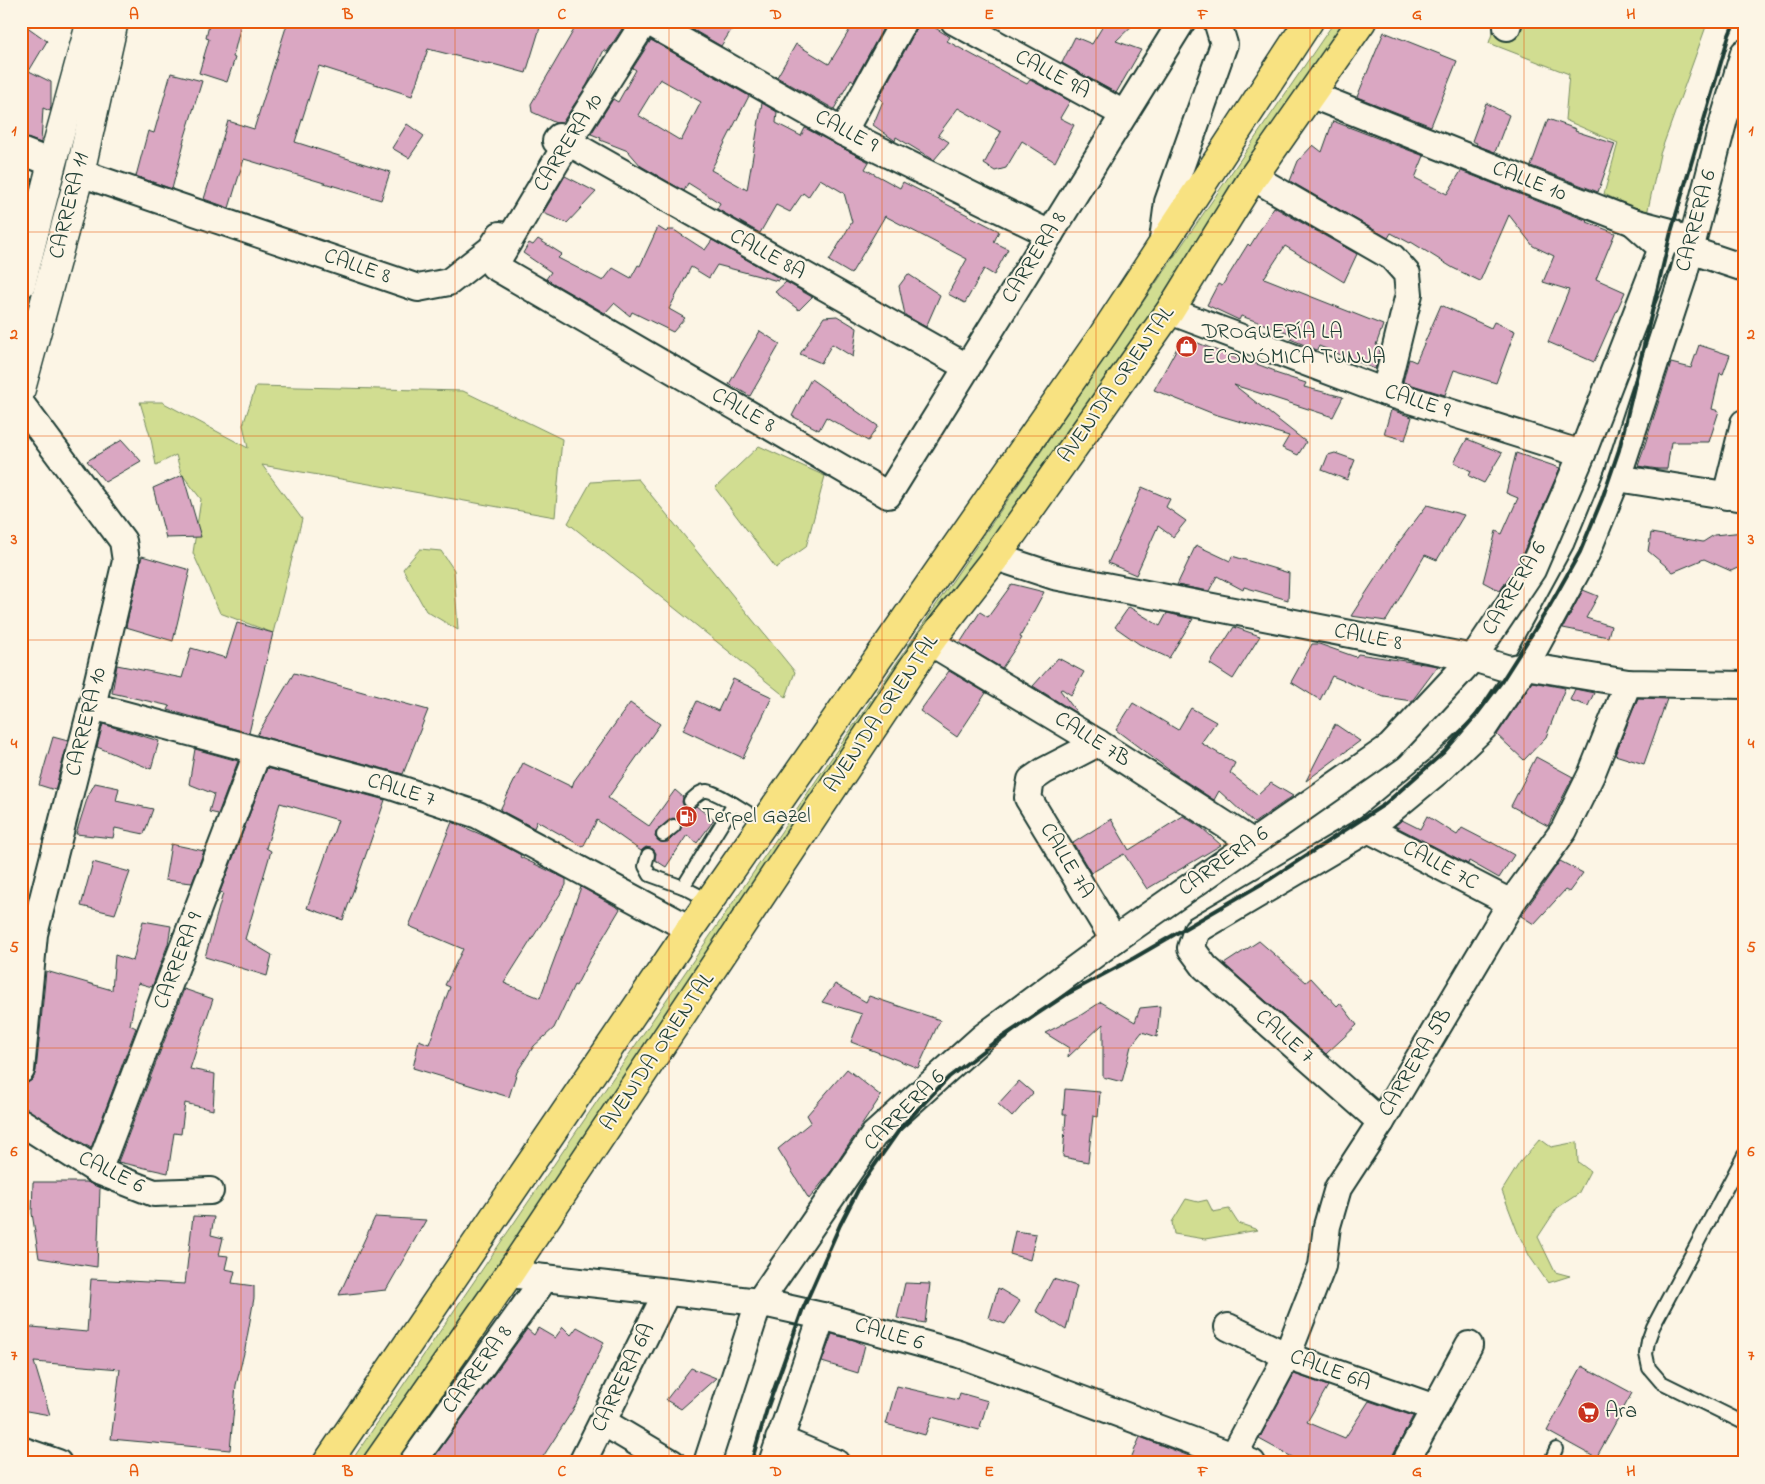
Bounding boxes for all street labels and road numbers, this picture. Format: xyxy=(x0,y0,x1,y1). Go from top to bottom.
street label: CALLE 9A xyxy=(1009,42,1095,108)
street label: CARRERA 10 xyxy=(526,87,612,199)
street label: CALLE 9 xyxy=(809,102,884,162)
street label: CARRERA 11 xyxy=(41,149,99,263)
street label: CALLE 10 xyxy=(1487,153,1571,211)
street label: CARRERA 6 xyxy=(1668,166,1726,275)
street label: CARRERA 8 xyxy=(994,206,1076,310)
street label: CALLE 8A xyxy=(723,221,811,289)
street label: CALLE 8 xyxy=(319,241,395,293)
street label: AVENIDA ORIENTAL xyxy=(1051,299,1184,470)
street label: CALLE 9 xyxy=(1380,376,1454,428)
street label: CALLE 8 xyxy=(705,380,781,442)
street label: CARRERA 6 xyxy=(1474,536,1556,642)
street label: CALLE 8 xyxy=(1331,616,1405,660)
street label: AVENIDA ORIENTAL xyxy=(817,627,948,800)
street label: CARRERA 10 xyxy=(58,664,116,780)
street label: CALLE 7B xyxy=(1048,704,1137,776)
street label: CALLE 7 xyxy=(363,765,439,817)
street label: CALLE 7A xyxy=(1031,817,1101,905)
street label: CARRERA 6 xyxy=(1172,819,1276,905)
street label: CALLE 7C xyxy=(1396,833,1484,899)
street label: CARRERA 9 xyxy=(146,908,212,1014)
street label: AVENIDA ORIENTAL xyxy=(593,965,724,1138)
street label: CALLE 7 xyxy=(1247,1002,1321,1072)
street label: CARRERA 5B xyxy=(1371,1002,1461,1123)
street label: CARRERA 6 xyxy=(857,1063,953,1159)
street label: CALLE 6 xyxy=(72,1143,150,1203)
street label: CALLE 6 xyxy=(851,1310,928,1360)
street label: CARRERA 6A xyxy=(584,1318,664,1438)
street label: CARRERA 8 xyxy=(435,1319,521,1421)
street label: CALLE 6A xyxy=(1285,1342,1375,1400)

